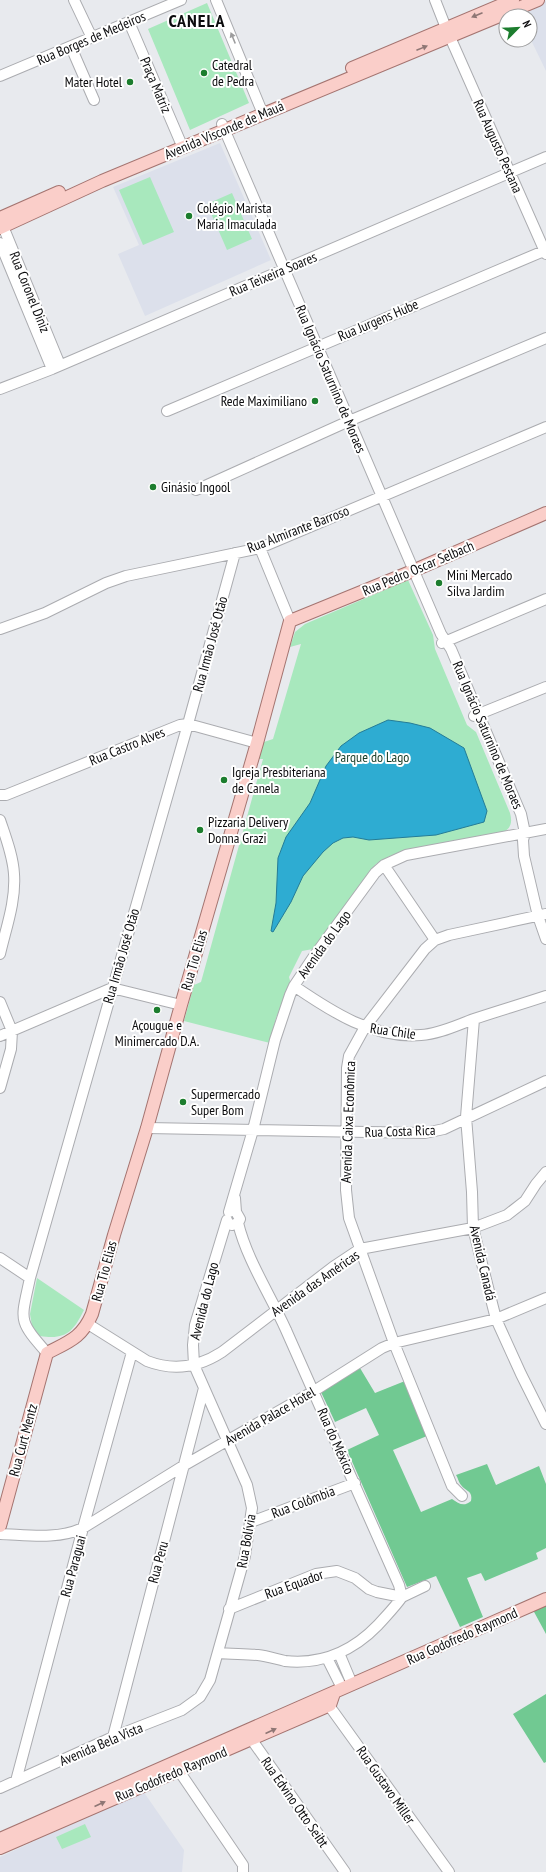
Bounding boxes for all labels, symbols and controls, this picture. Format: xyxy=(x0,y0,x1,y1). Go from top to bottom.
street label: Rua Borges de Medeiros xyxy=(34,7,148,69)
north arrow xyxy=(498,8,538,48)
district label: CANELA xyxy=(169,9,225,32)
one-way arrow xyxy=(470,13,482,19)
text: N xyxy=(520,18,535,30)
one-way arrow xyxy=(229,32,235,44)
one-way arrow xyxy=(417,45,429,51)
street label: Praça Matriz xyxy=(136,54,176,116)
place label: Catedral de Pedra xyxy=(212,56,254,90)
marker: Catedral de Pedra xyxy=(199,68,209,78)
place label: Mater Hotel xyxy=(65,73,123,91)
marker: Mater Hotel xyxy=(125,77,135,87)
street label: Rua Augusto Pestana xyxy=(469,96,527,196)
street label: Avenida Visconde de Mauá xyxy=(162,97,286,163)
place label: Colégio Marista Maria Imaculada xyxy=(197,199,277,233)
marker: Colégio Marista Maria Imaculada xyxy=(184,211,194,221)
street label: Rua Teixeira Soares xyxy=(227,247,320,301)
street label: Rua Coronel Diniz xyxy=(6,249,54,335)
street label: Rua Jurgens Hube xyxy=(335,295,421,345)
street label: Rua Ignácio Saturnino de Moraes xyxy=(292,302,370,456)
place label: Rede Maximiliano xyxy=(221,392,307,410)
marker: Rede Maximiliano xyxy=(310,396,320,406)
place label: Ginásio Ingool xyxy=(161,478,231,496)
marker: Ginásio Ingool xyxy=(148,482,158,492)
street label: Rua Almirante Barroso xyxy=(244,501,352,557)
street label: Rua Pedro Oscar Selbach xyxy=(359,536,477,600)
place label: Mini Mercado Silva Jardim xyxy=(447,566,512,600)
marker: Mini Mercado Silva Jardim xyxy=(434,578,444,588)
street label: Rua Irmão José Otão xyxy=(189,594,231,694)
street label: Rua Ignácio Saturnino de Moraes xyxy=(449,658,527,812)
street label: Rua Castro Alves xyxy=(86,723,168,769)
park label: Parque do Lago xyxy=(335,748,409,766)
place label: Igreja Presbiteriana de Canela xyxy=(232,763,326,797)
marker: Igreja Presbiteriana de Canela xyxy=(219,775,229,785)
place label: Pizzaria Delivery Donna Grazi xyxy=(208,813,289,847)
marker: Pizzaria Delivery Donna Grazi xyxy=(195,825,205,835)
street label: Rua Irmão José Otão xyxy=(99,906,143,1006)
street label: Avenida do Lago xyxy=(293,907,355,981)
street label: Rua Tio Elias xyxy=(177,927,211,992)
marker: Açougue e Minimercado D.A. xyxy=(152,1005,162,1015)
place label: Açougue e Minimercado D.A. xyxy=(115,1016,199,1050)
street label: Rua Chile xyxy=(369,1019,417,1043)
street label: Avenida Caixa Econômica xyxy=(337,1061,359,1183)
place label: Supermercado Super Bom xyxy=(191,1085,260,1119)
marker: Supermercado Super Bom xyxy=(178,1097,188,1107)
street label: Rua Costa Rica xyxy=(364,1121,436,1141)
street label: Avenida Canadá xyxy=(466,1224,500,1302)
street label: Rua Tio Elias xyxy=(87,1238,121,1303)
street label: Avenida das Américas xyxy=(267,1246,363,1320)
street label: Avenida do Lago xyxy=(186,1260,222,1342)
street label: Avenida Palace Hotel xyxy=(222,1382,319,1449)
street label: Rua Curt Mentz xyxy=(5,1402,41,1478)
street label: Rua do México xyxy=(313,1405,359,1477)
street label: Rua Colômbia xyxy=(269,1482,337,1522)
street label: Rua Bolívia xyxy=(232,1513,260,1569)
street label: Rua Paraguai xyxy=(56,1533,90,1599)
street label: Rua Peru xyxy=(144,1539,172,1585)
street label: Rua Equador xyxy=(262,1565,326,1603)
street label: Rua Godofredo Raymond xyxy=(404,1603,520,1669)
street label: Avenida Bela Vista xyxy=(57,1718,145,1770)
one-way arrow xyxy=(265,1728,276,1734)
street label: Rua Godofredo Raymond xyxy=(112,1742,230,1806)
street label: Rua Gustavo Miller xyxy=(353,1743,420,1828)
street label: Rua Edvino Otto Seibt xyxy=(257,1753,333,1851)
one-way arrow xyxy=(94,1801,106,1807)

